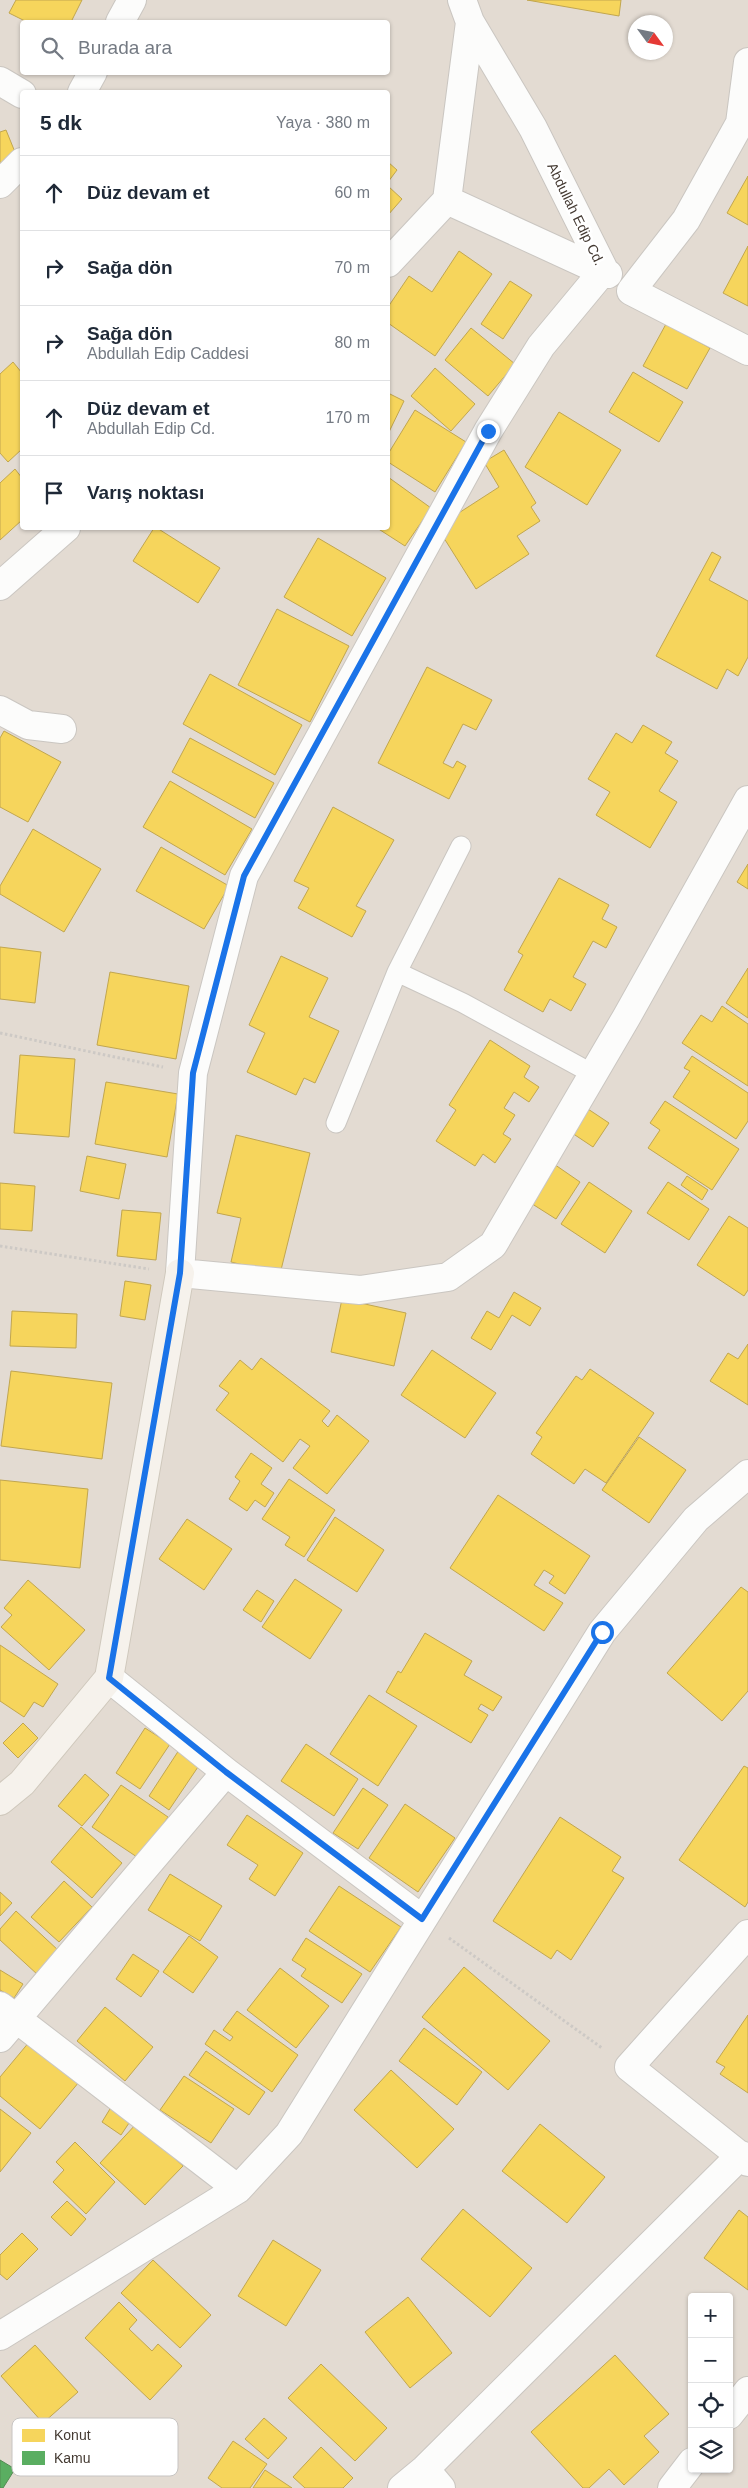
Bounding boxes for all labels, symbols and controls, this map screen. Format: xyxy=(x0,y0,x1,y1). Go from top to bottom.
north arrow xyxy=(628,15,673,60)
search box xyxy=(20,20,390,75)
icon: search xyxy=(38,34,66,62)
text: Burada ara xyxy=(78,37,172,58)
text: 5 dk xyxy=(40,111,82,134)
text: Yaya · 380 m xyxy=(276,114,370,131)
street label: Abdullah Edip Cd. xyxy=(544,160,608,268)
icon: ahead xyxy=(40,179,68,207)
text: Düz devam et xyxy=(87,182,209,203)
text: 60 m xyxy=(334,184,370,201)
icon: right xyxy=(40,254,68,282)
text: Sağa dön xyxy=(87,257,173,278)
text: 70 m xyxy=(334,259,370,276)
text: Sağa dön xyxy=(87,323,173,344)
icon: right xyxy=(40,329,68,357)
text: 80 m xyxy=(334,334,370,351)
text: Abdullah Edip Caddesi xyxy=(87,345,249,362)
text: Düz devam et xyxy=(87,398,209,419)
icon: ahead xyxy=(40,404,68,432)
text: 170 m xyxy=(326,409,370,426)
text: Abdullah Edip Cd. xyxy=(87,420,215,437)
route end xyxy=(477,420,500,443)
icon: arrive xyxy=(40,479,68,507)
text: Varış noktası xyxy=(87,482,204,503)
route start xyxy=(591,1621,614,1644)
map controls xyxy=(688,2293,733,2473)
button: + xyxy=(688,2293,733,2338)
button: − xyxy=(688,2338,733,2383)
button: locate xyxy=(688,2383,733,2428)
legend xyxy=(12,2418,178,2476)
text: Konut xyxy=(54,2427,91,2443)
button: layers xyxy=(688,2428,733,2473)
text: Kamu xyxy=(54,2450,91,2466)

